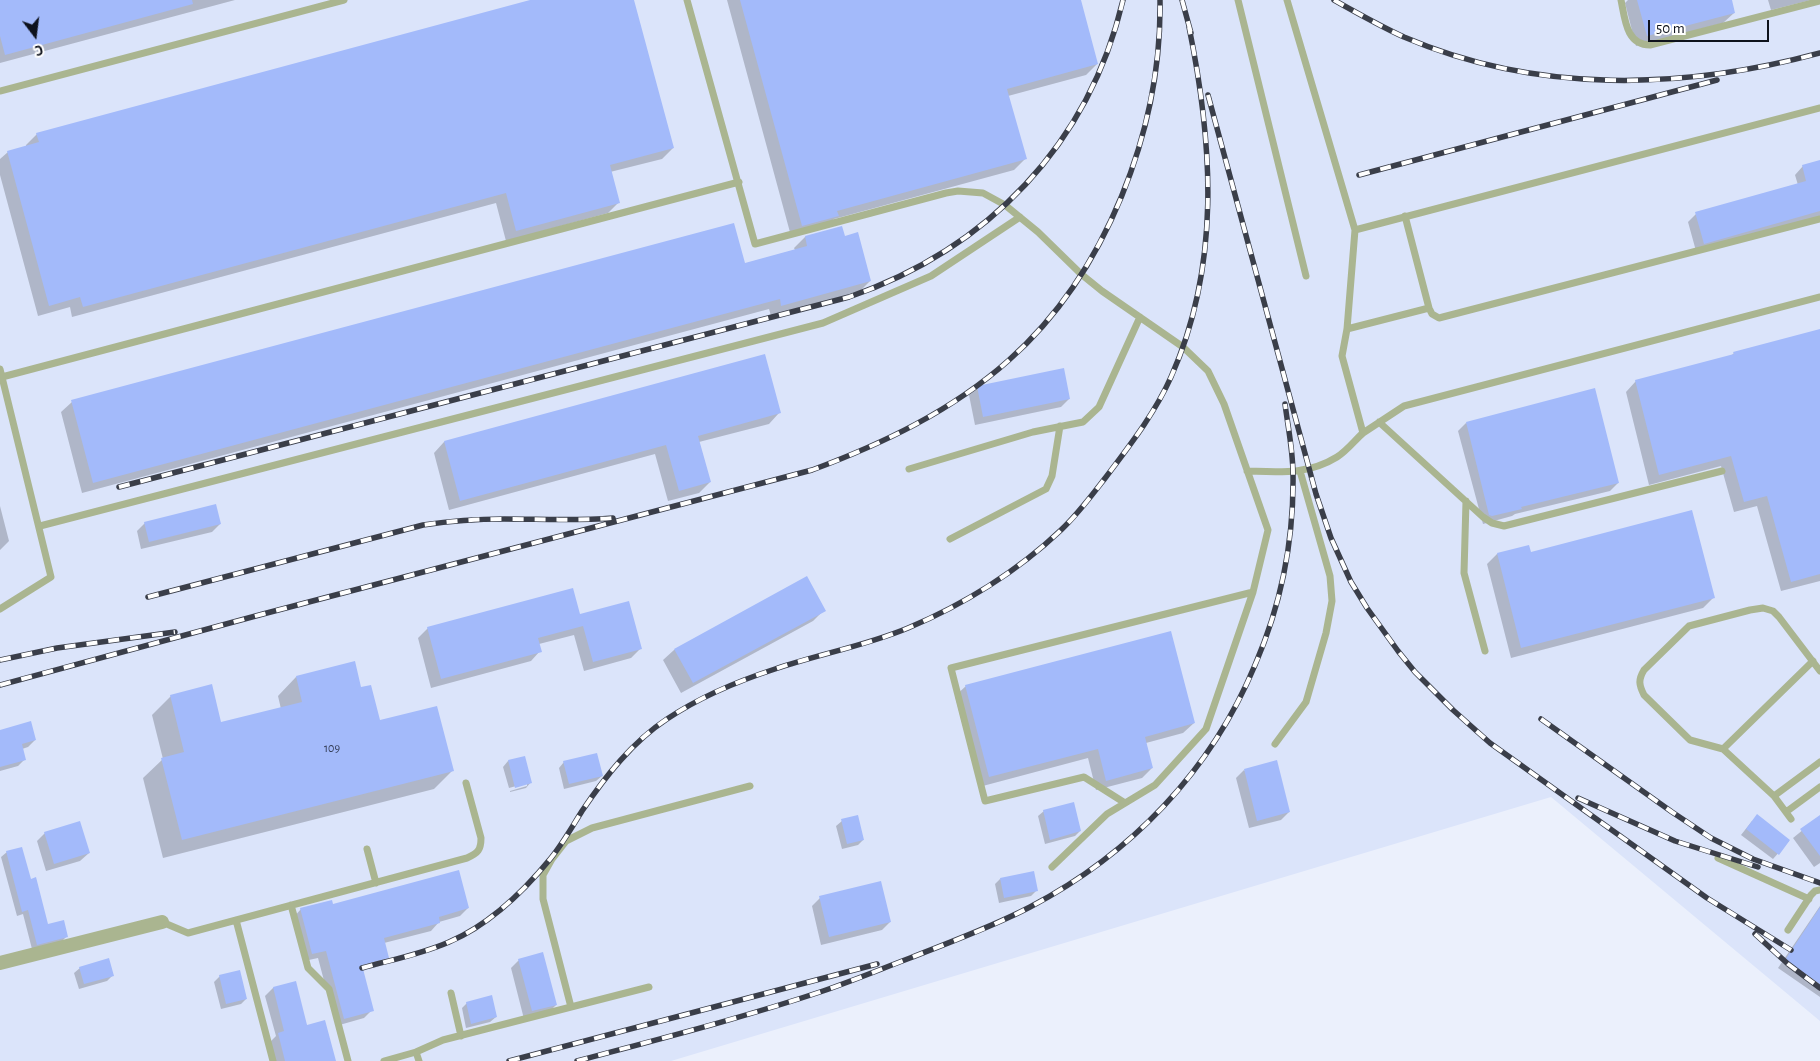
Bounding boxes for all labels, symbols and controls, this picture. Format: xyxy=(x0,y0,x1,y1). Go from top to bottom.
north arrow xyxy=(10,10,60,60)
scale bar xyxy=(1650,10,1771,42)
text: 50 m xyxy=(1656,21,1685,36)
text: С xyxy=(33,42,44,57)
house number: 109 xyxy=(324,741,340,755)

